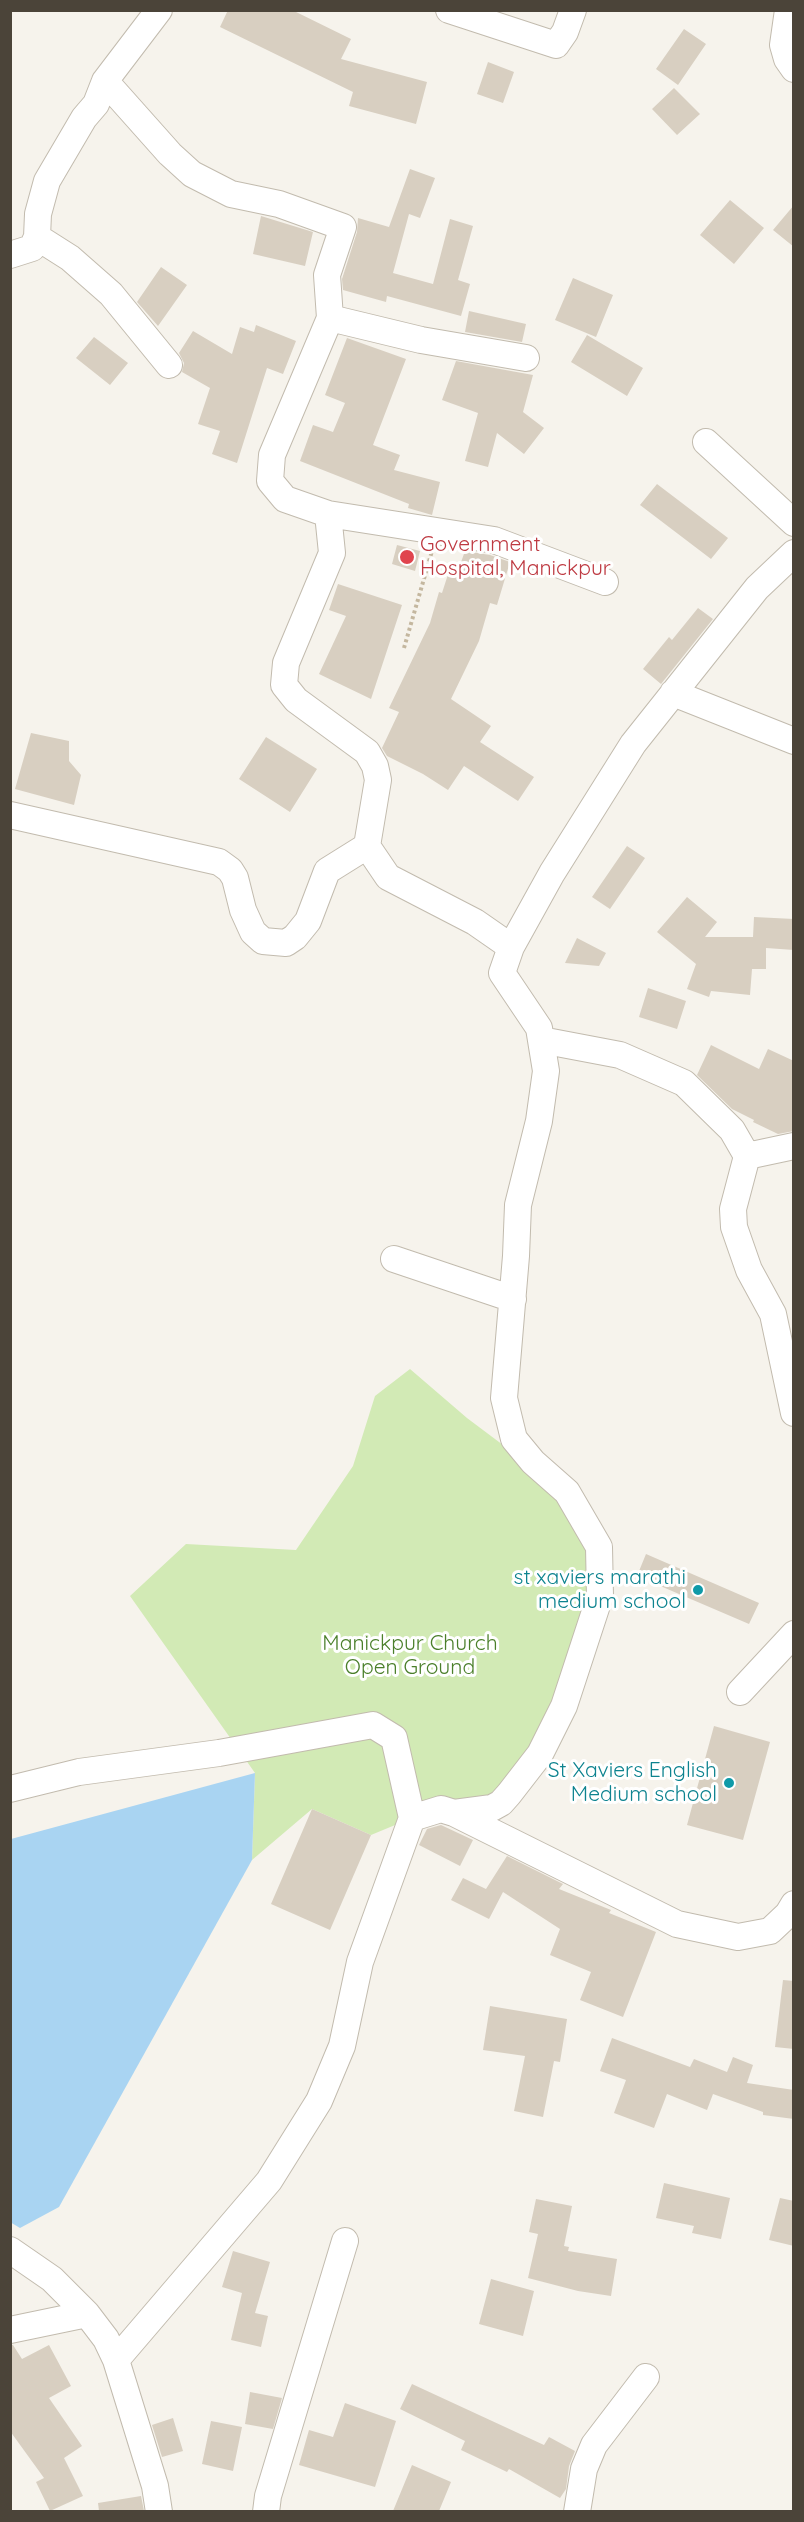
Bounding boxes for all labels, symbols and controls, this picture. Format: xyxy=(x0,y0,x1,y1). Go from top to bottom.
place label: Government Hospital, Manickpur xyxy=(420,532,611,582)
marker: Government Hospital, Manickpur xyxy=(398,548,416,566)
place label: st xaviers marathi medium school xyxy=(514,1565,686,1615)
marker: st xaviers marathi medium school xyxy=(691,1583,705,1597)
park label: Manickpur Church Open Ground xyxy=(322,1631,498,1681)
place label: St Xaviers English Medium school xyxy=(548,1758,717,1808)
marker: St Xaviers English Medium school xyxy=(722,1776,736,1790)

